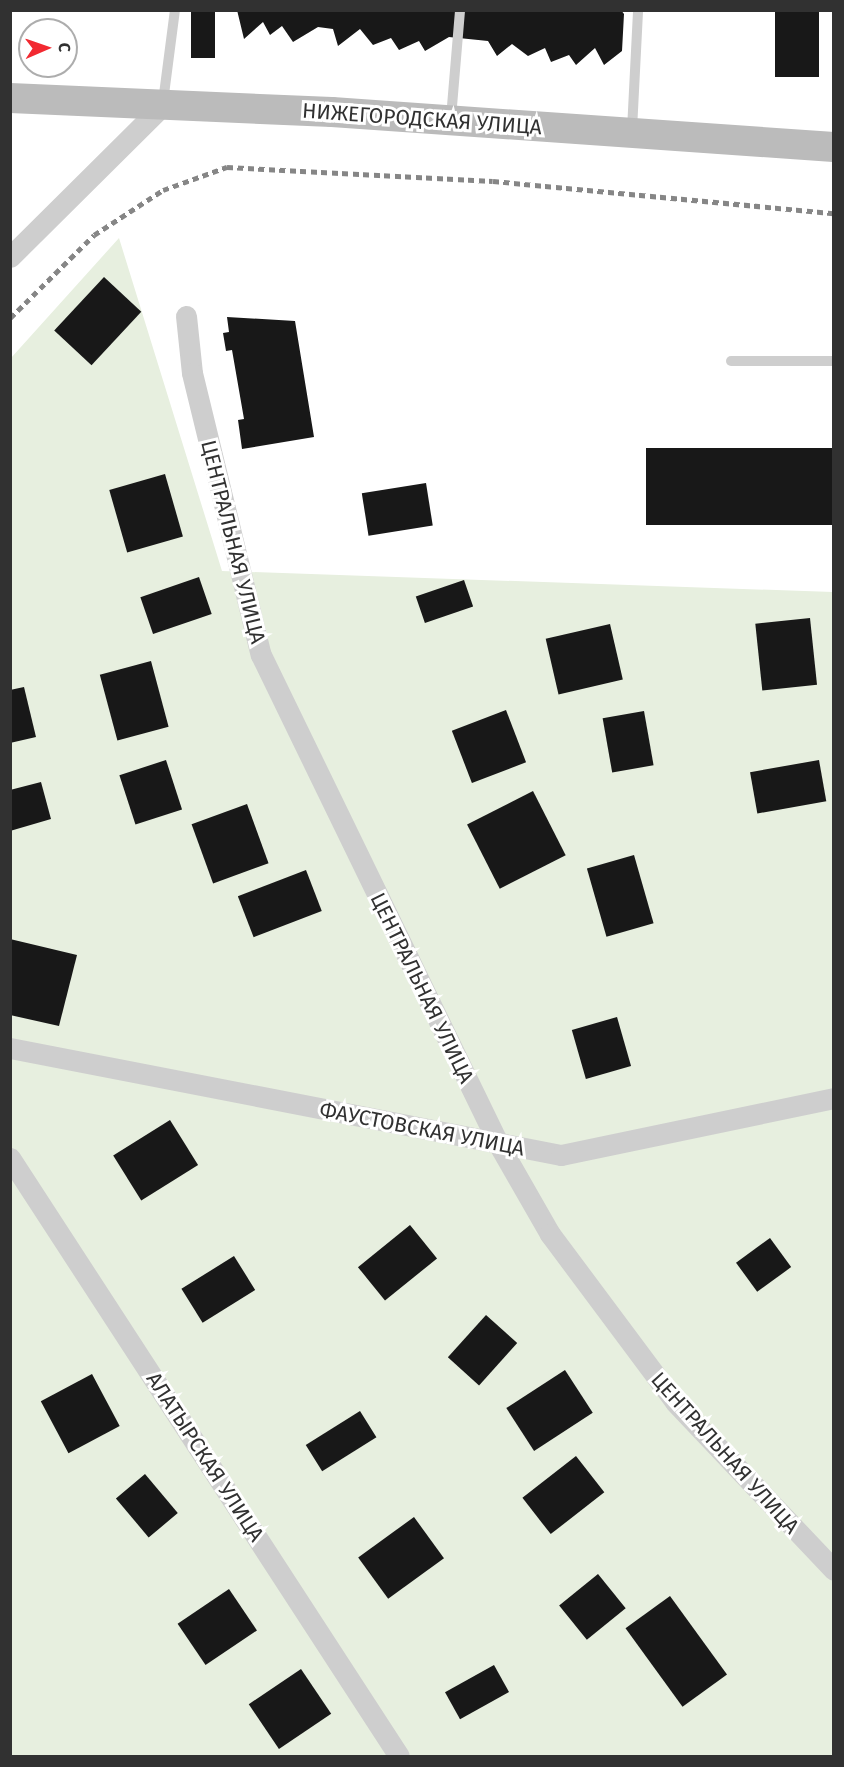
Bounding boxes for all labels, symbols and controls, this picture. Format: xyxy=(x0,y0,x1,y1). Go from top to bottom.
north arrow xyxy=(18,18,78,78)
text: С xyxy=(55,42,74,52)
street label: НИЖЕГОРОДСКАЯ УЛИЦА xyxy=(301,98,543,140)
street label: ЦЕНТРАЛЬНАЯ УЛИЦА xyxy=(196,438,270,646)
street label: ЦЕНТРАЛЬНАЯ УЛИЦА xyxy=(365,889,479,1087)
street label: ФАУСТОВСКАЯ УЛИЦА xyxy=(317,1097,527,1161)
street label: ЦЕНТРАЛЬНАЯ УЛИЦА xyxy=(646,1367,804,1539)
street label: АЛАТЫРСКАЯ УЛИЦА xyxy=(141,1368,269,1546)

